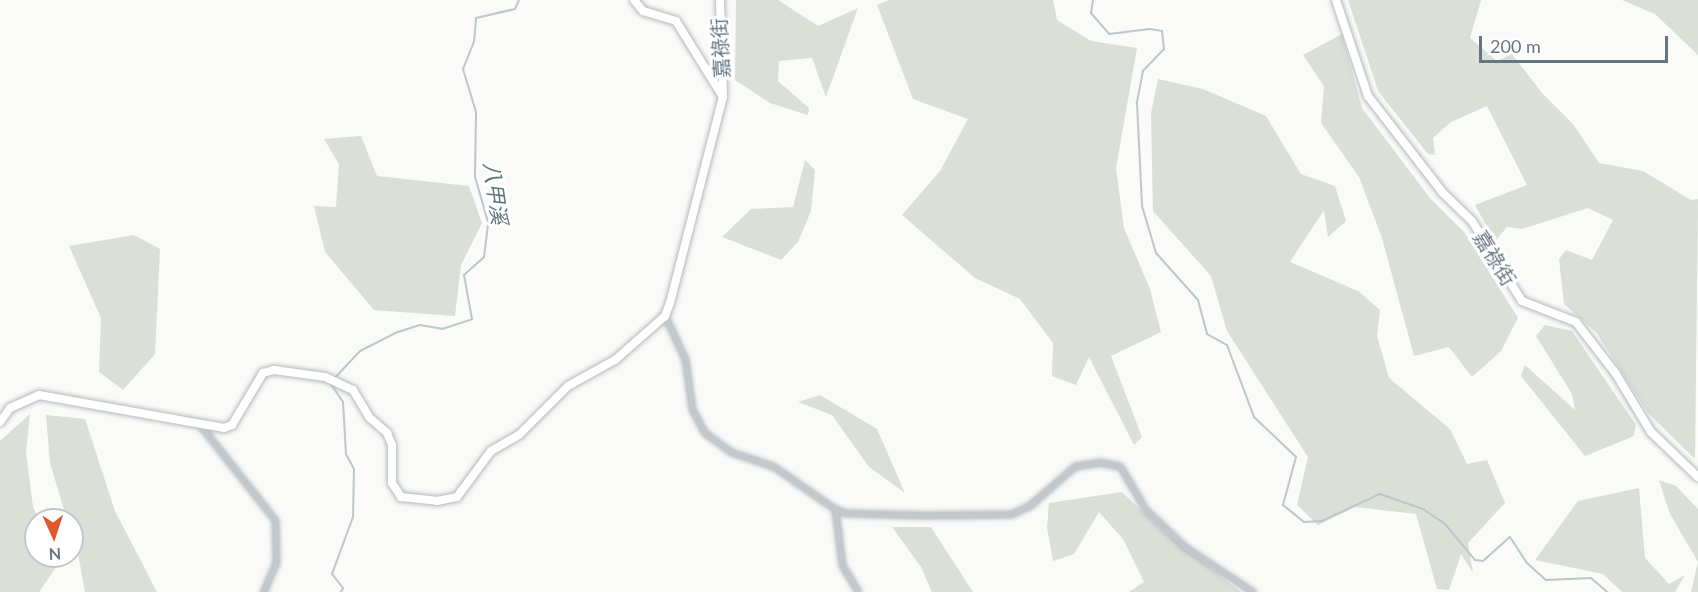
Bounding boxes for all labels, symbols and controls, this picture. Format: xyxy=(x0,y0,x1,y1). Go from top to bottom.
street label: 嘉祿街 xyxy=(706,17,734,79)
scale bar xyxy=(1482,24,1671,62)
text: 200 m xyxy=(1490,35,1541,57)
water label: 八甲溪 xyxy=(479,160,513,226)
street label: 嘉祿街 xyxy=(1469,226,1521,290)
north arrow xyxy=(24,508,84,568)
text: N xyxy=(48,545,62,564)

